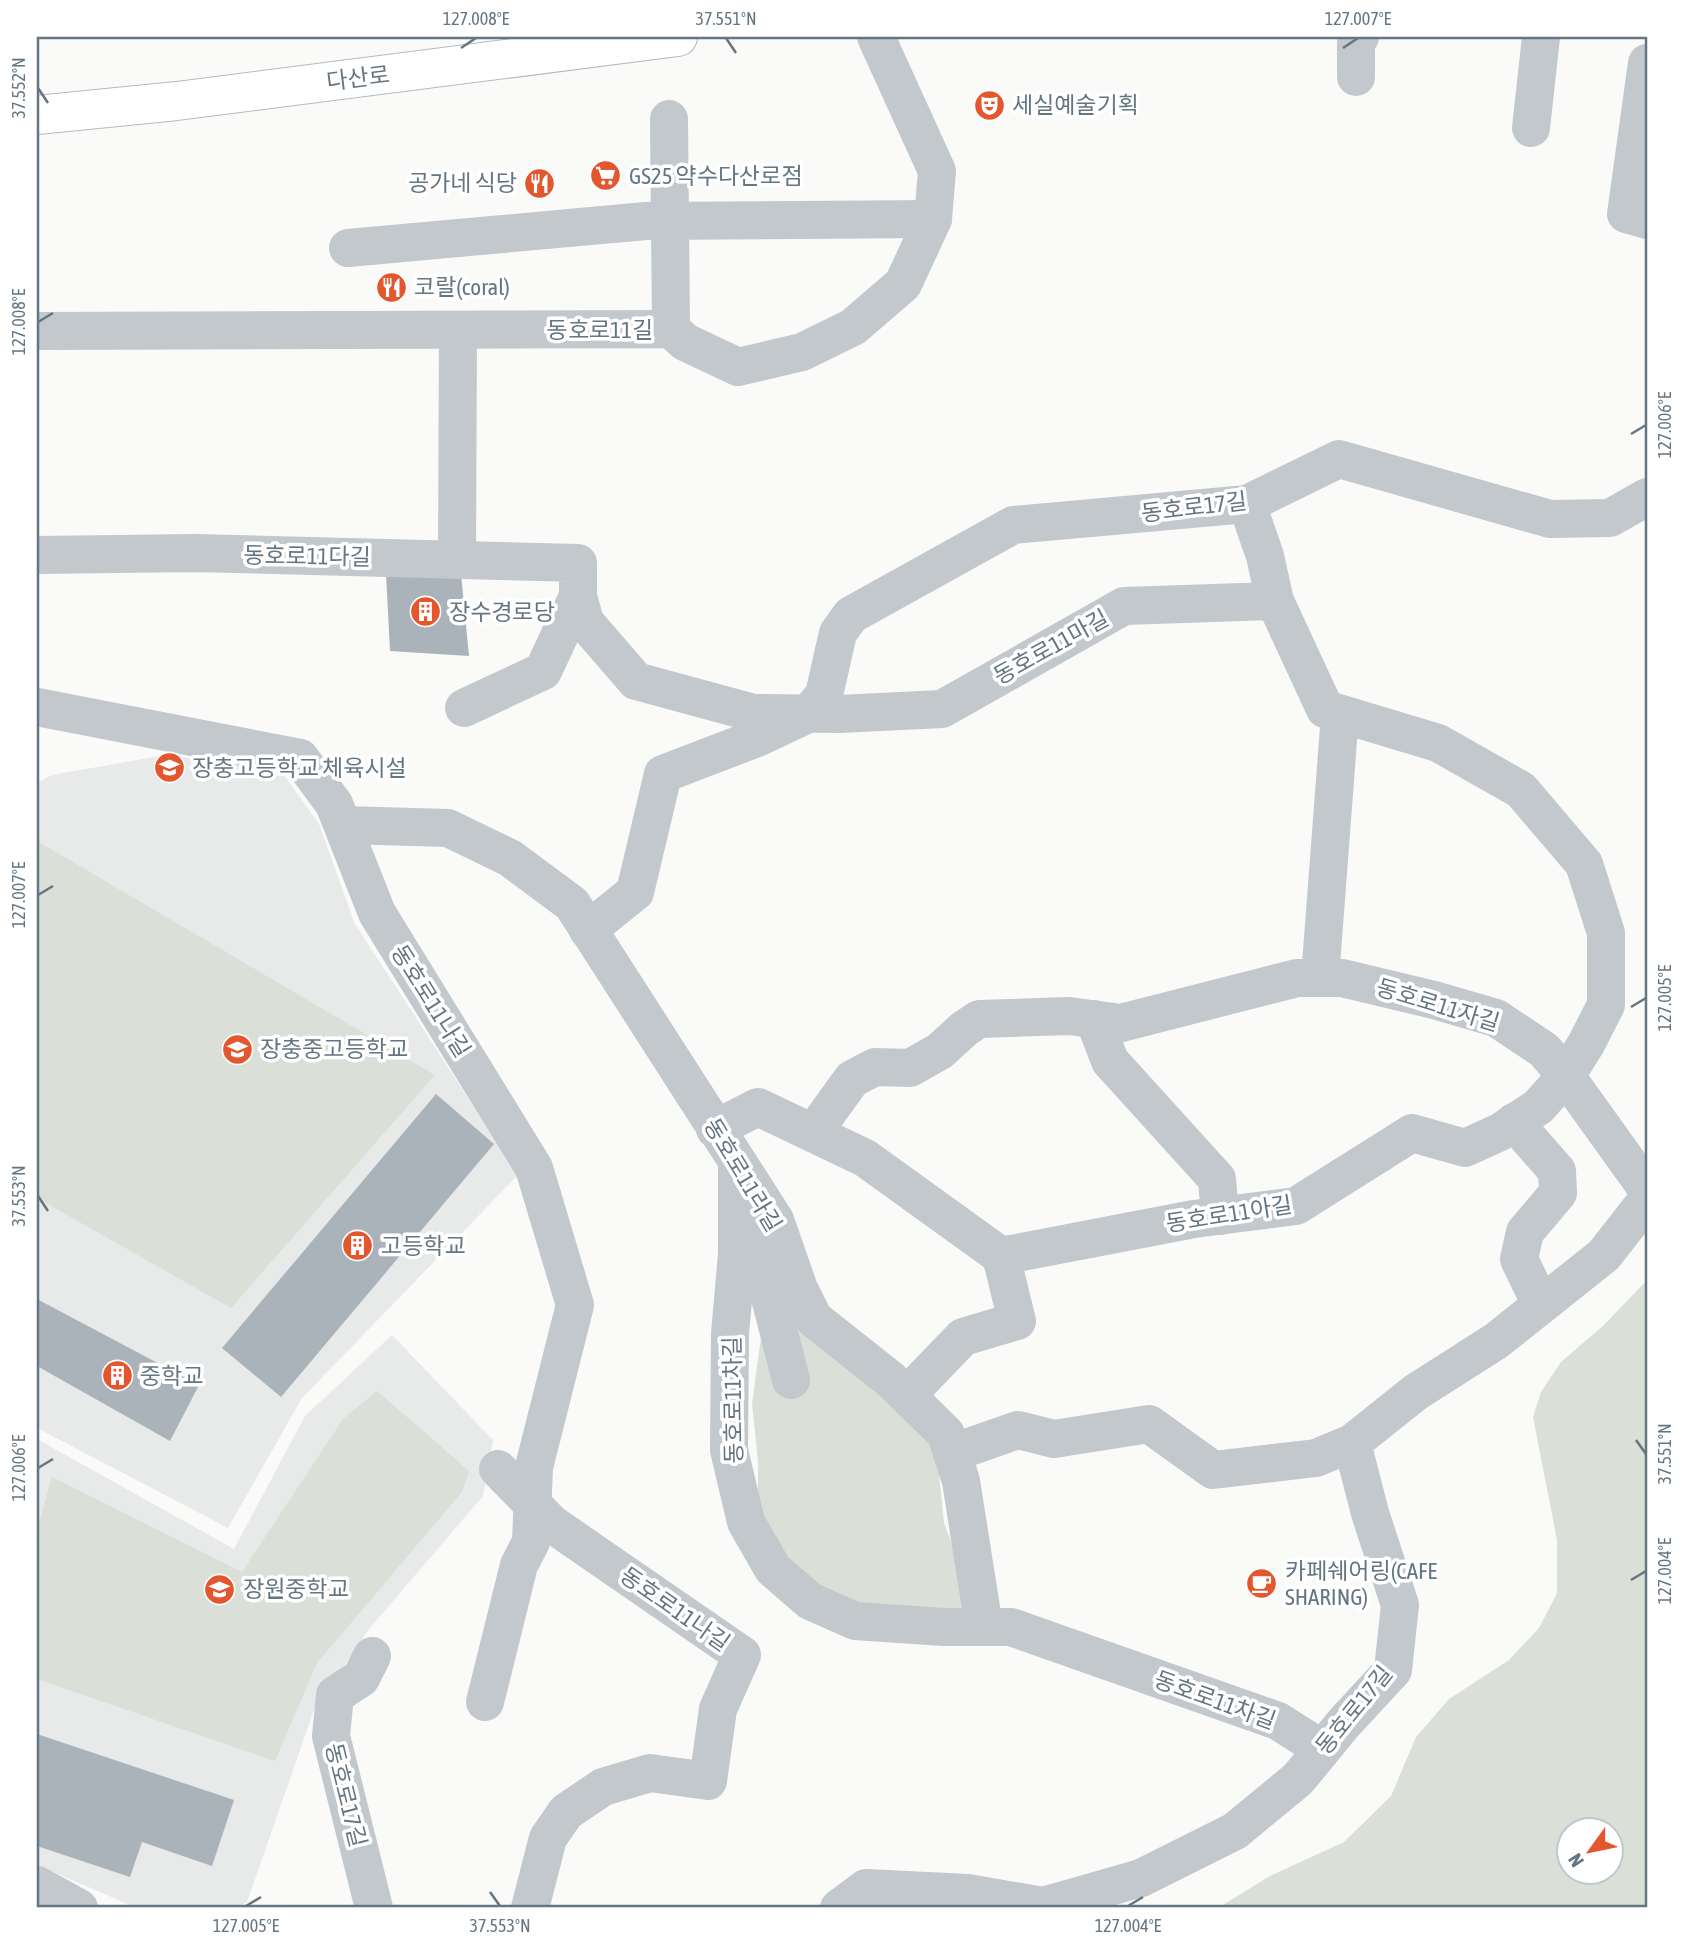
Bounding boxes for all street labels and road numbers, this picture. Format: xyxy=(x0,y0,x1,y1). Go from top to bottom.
street label: 다산로 xyxy=(325,61,391,95)
street label: 동호로11길 xyxy=(547,317,653,343)
street label: 동호로17길 xyxy=(1140,488,1248,526)
street label: 동호로11다길 xyxy=(243,542,371,570)
street label: 동호로11마길 xyxy=(989,605,1113,689)
street label: 동호로11나길 xyxy=(386,940,476,1062)
street label: 동호로11자길 xyxy=(1373,974,1503,1036)
street label: 동호로11라길 xyxy=(699,1114,787,1236)
street label: 동호로11아길 xyxy=(1164,1191,1294,1237)
street label: 동호로11차길 xyxy=(719,1336,747,1464)
street label: 동호로11나길 xyxy=(615,1562,735,1656)
street label: 동호로17길 xyxy=(1310,1661,1398,1759)
street label: 동호로11차길 xyxy=(1151,1666,1279,1734)
street label: 동호로17길 xyxy=(321,1740,371,1850)

